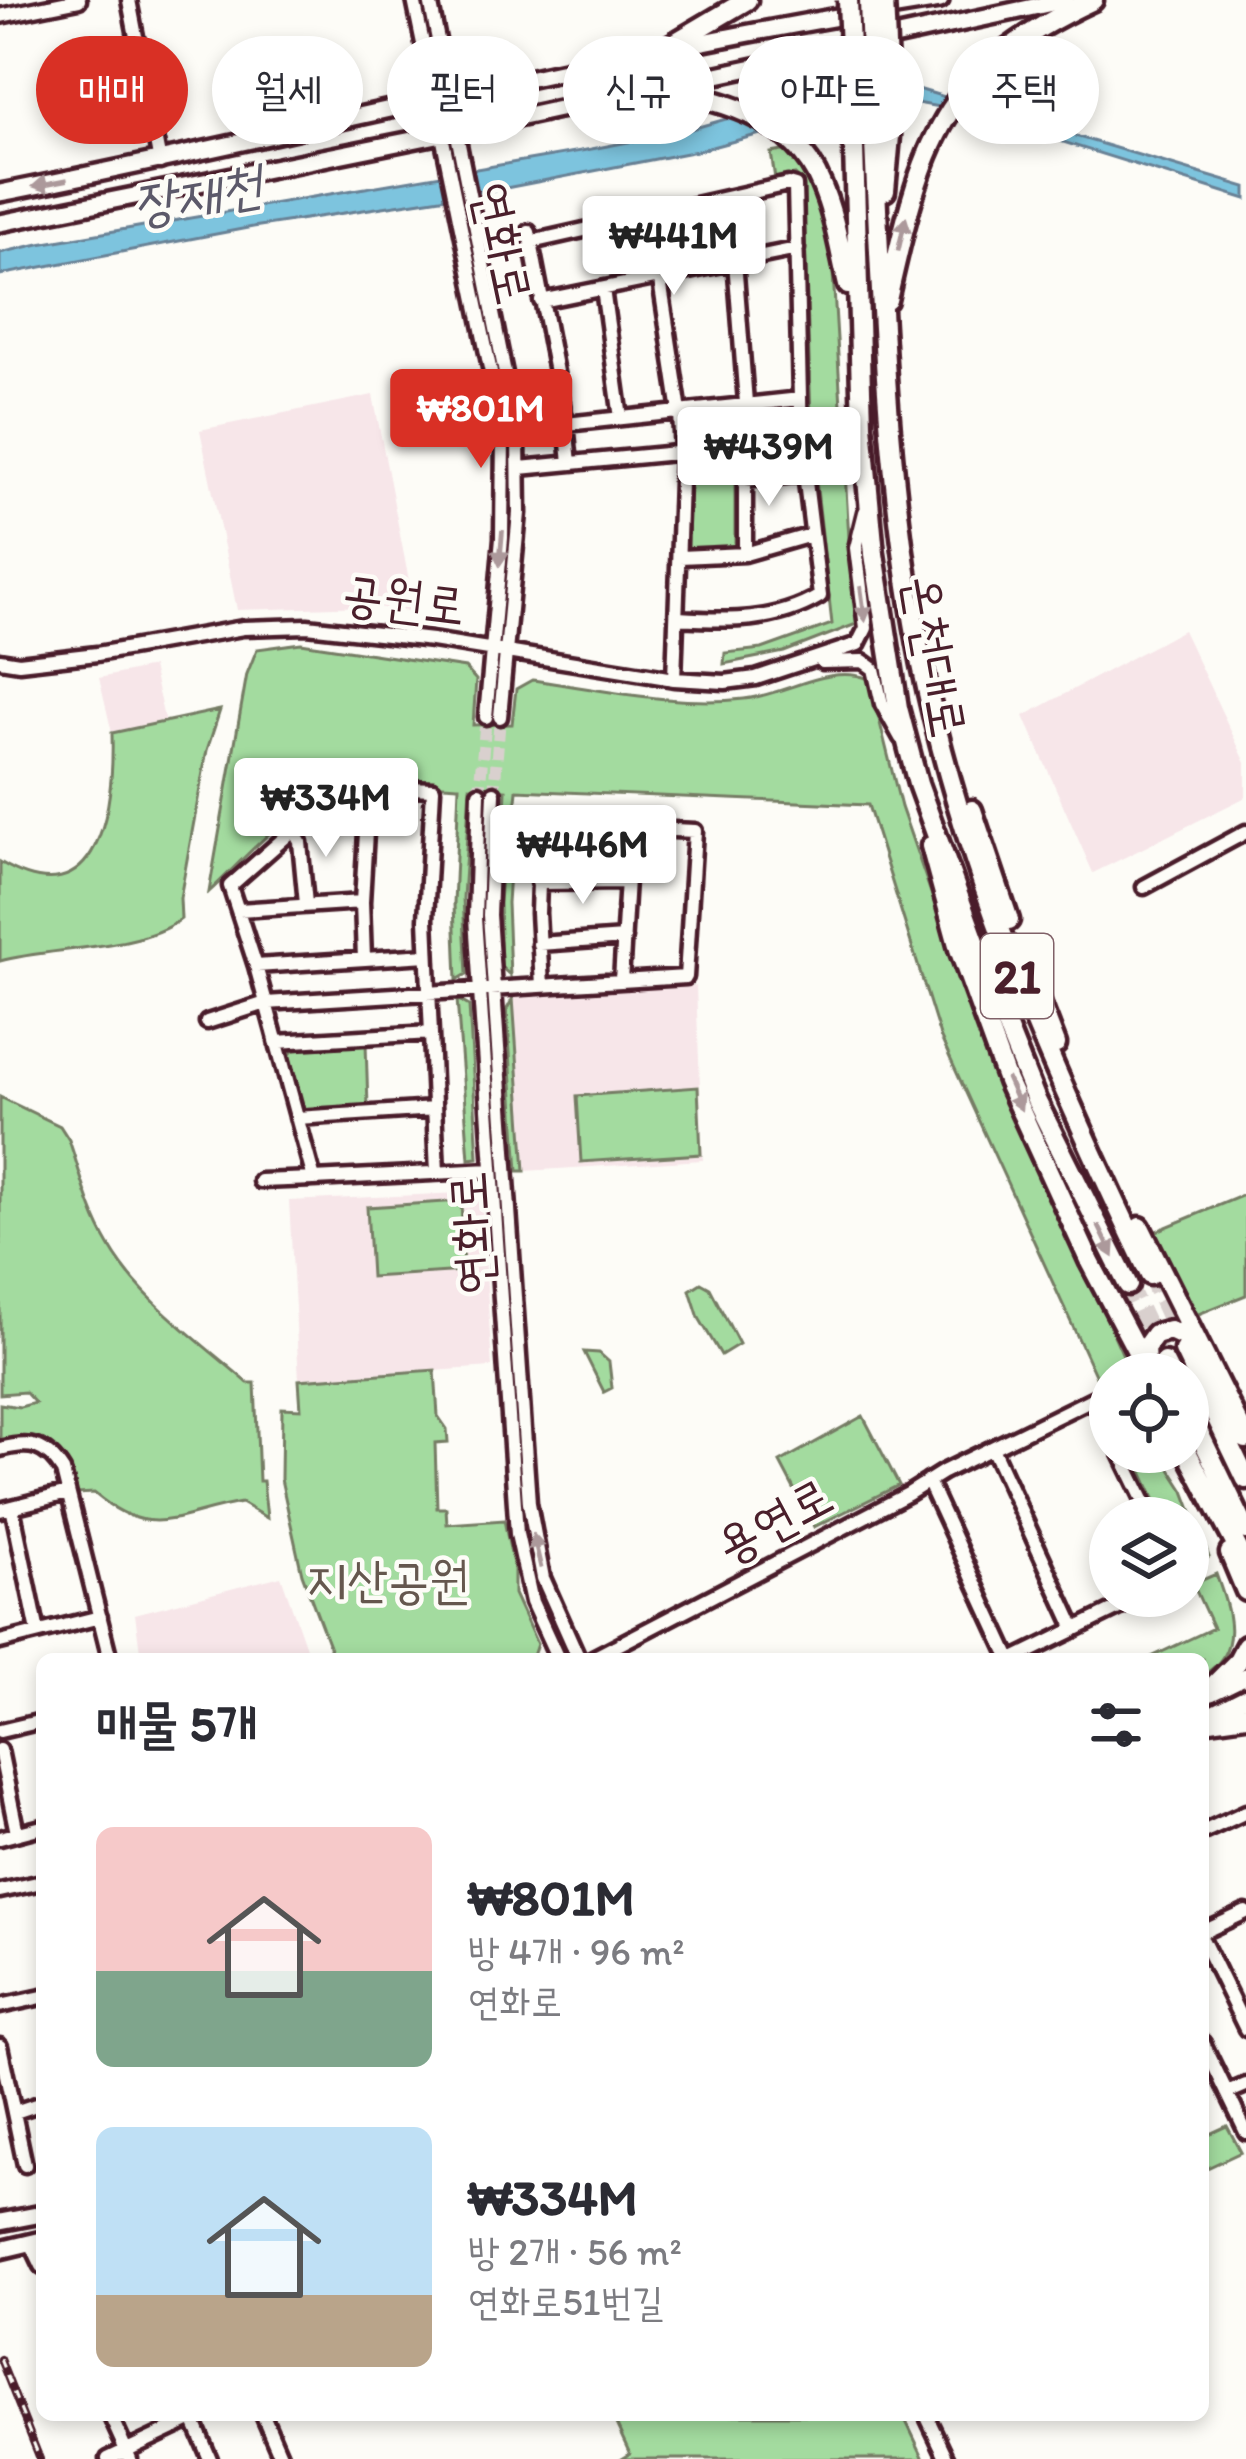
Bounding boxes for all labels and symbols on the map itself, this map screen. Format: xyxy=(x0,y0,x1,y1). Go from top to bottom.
water label: 장재천 xyxy=(127,150,271,237)
one-way arrow xyxy=(30,174,68,193)
street label: 연화로 xyxy=(460,176,546,310)
pin: ₩441M xyxy=(590,196,758,298)
one-way arrow xyxy=(894,214,913,252)
pin: ₩801M xyxy=(397,369,565,471)
pin: ₩439M xyxy=(685,407,853,509)
one-way arrow xyxy=(491,530,510,567)
street label: 공원로 xyxy=(339,561,469,637)
street label: 온천대로 xyxy=(892,570,980,742)
one-way arrow xyxy=(854,585,873,623)
pin: ₩334M xyxy=(242,758,410,860)
pin: ₩446M xyxy=(499,805,667,907)
road number: 21 xyxy=(981,934,1053,1018)
one-way arrow xyxy=(1004,1077,1024,1112)
street label: 연화로 xyxy=(436,1169,506,1297)
one-way arrow xyxy=(1096,1224,1116,1259)
street label: 용연로 xyxy=(705,1464,843,1576)
one-way arrow xyxy=(526,1531,545,1569)
park label: 지산공원 xyxy=(306,1549,470,1610)

